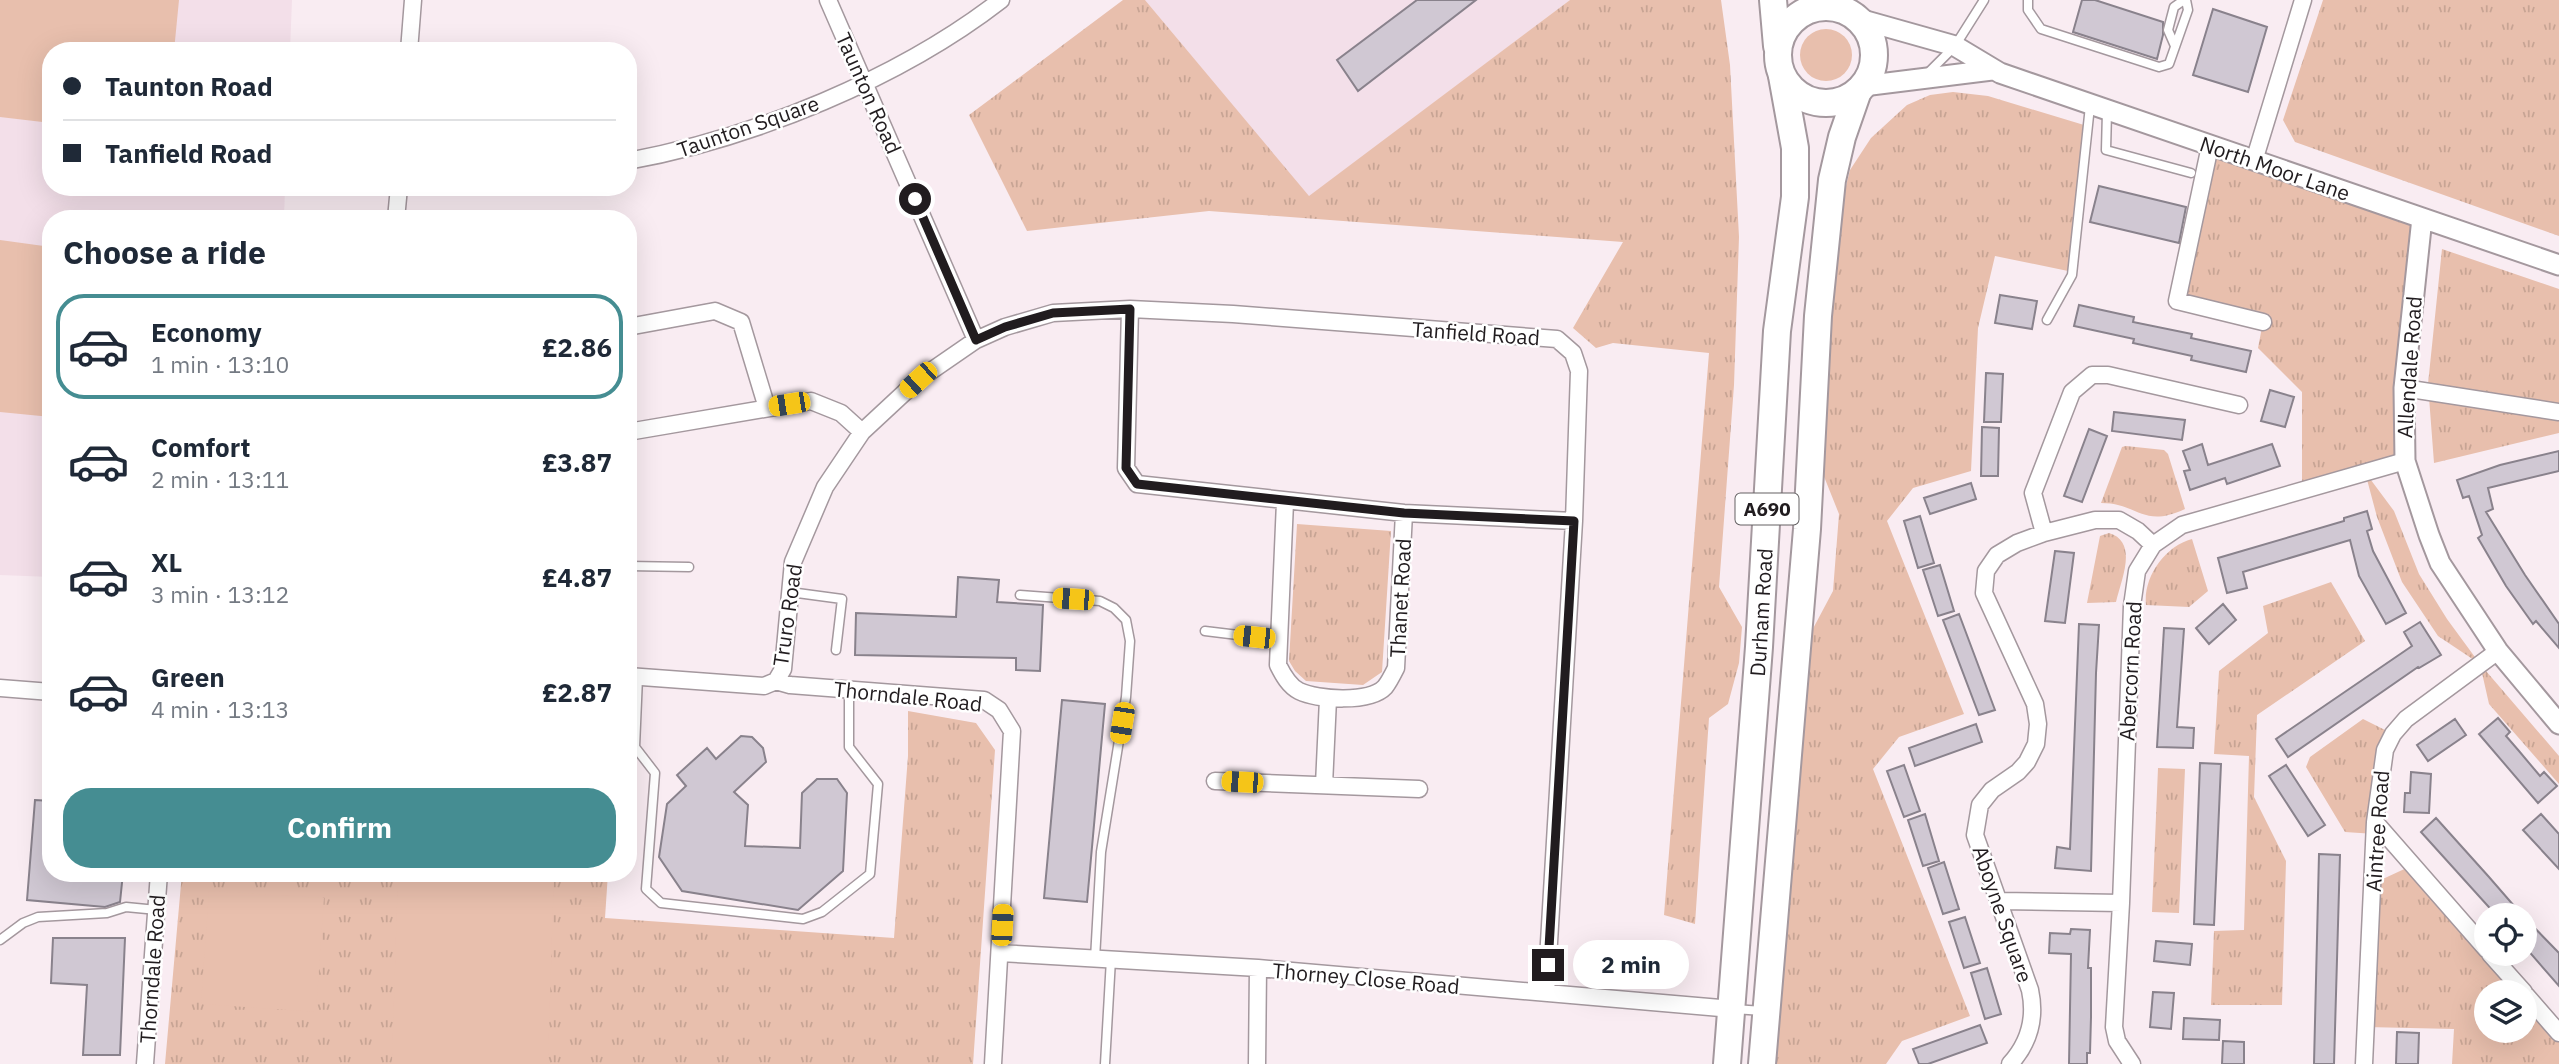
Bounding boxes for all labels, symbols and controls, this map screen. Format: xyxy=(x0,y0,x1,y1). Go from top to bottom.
street label: Taunton Road xyxy=(830,28,908,158)
text: Taunton Road xyxy=(105,69,273,103)
street label: Taunton Square xyxy=(673,89,823,163)
street label: North Moor Lane xyxy=(2196,129,2354,207)
text: Tanfield Road xyxy=(105,136,272,170)
route start xyxy=(899,183,931,215)
text: Choose a ride xyxy=(63,231,266,273)
street label: Allendale Road xyxy=(2390,295,2428,439)
icon: car xyxy=(67,315,130,378)
text: Economy xyxy=(151,315,262,349)
street label: Tanfield Road xyxy=(1411,315,1541,351)
text: £2.86 xyxy=(542,330,612,364)
text: 1 min · 13:10 xyxy=(151,349,289,379)
car xyxy=(896,358,941,402)
car xyxy=(767,390,812,418)
icon: car xyxy=(67,430,130,493)
text: Comfort xyxy=(151,430,250,464)
text: £3.87 xyxy=(542,445,612,479)
text: 2 min · 13:11 xyxy=(151,464,289,494)
road number: A690 xyxy=(1736,494,1798,524)
street label: Thanet Road xyxy=(1383,538,1417,658)
icon: car xyxy=(67,545,130,608)
text: XL xyxy=(151,545,182,579)
street label: Durham Road xyxy=(1743,547,1779,677)
text: £4.87 xyxy=(542,560,612,594)
street label: Truro Road xyxy=(766,562,808,668)
text: 3 min · 13:12 xyxy=(151,579,289,609)
car xyxy=(1052,587,1095,611)
street label: Abercorn Road xyxy=(2112,600,2148,742)
car xyxy=(1233,624,1276,650)
icon: car xyxy=(67,660,130,723)
text: Green xyxy=(151,660,225,694)
street label: Thorndale Road xyxy=(832,674,984,718)
text: £2.87 xyxy=(542,675,612,709)
text: 4 min · 13:13 xyxy=(151,694,289,724)
car xyxy=(1109,701,1136,745)
street label: Aintree Road xyxy=(2359,769,2395,893)
car xyxy=(1221,770,1264,794)
button: Confirm xyxy=(63,788,616,868)
street label: Aboyne Square xyxy=(1967,842,2039,986)
street label: Thorndale Road xyxy=(133,894,171,1044)
car xyxy=(991,903,1014,947)
map controls xyxy=(2474,903,2537,1043)
button: locate xyxy=(2474,903,2537,966)
callout: 2 min xyxy=(1572,940,1688,990)
route end xyxy=(1532,949,1564,981)
text: 2 min xyxy=(1601,949,1661,979)
street label: Thorney Close Road xyxy=(1271,956,1461,1000)
button: layers xyxy=(2474,980,2537,1043)

